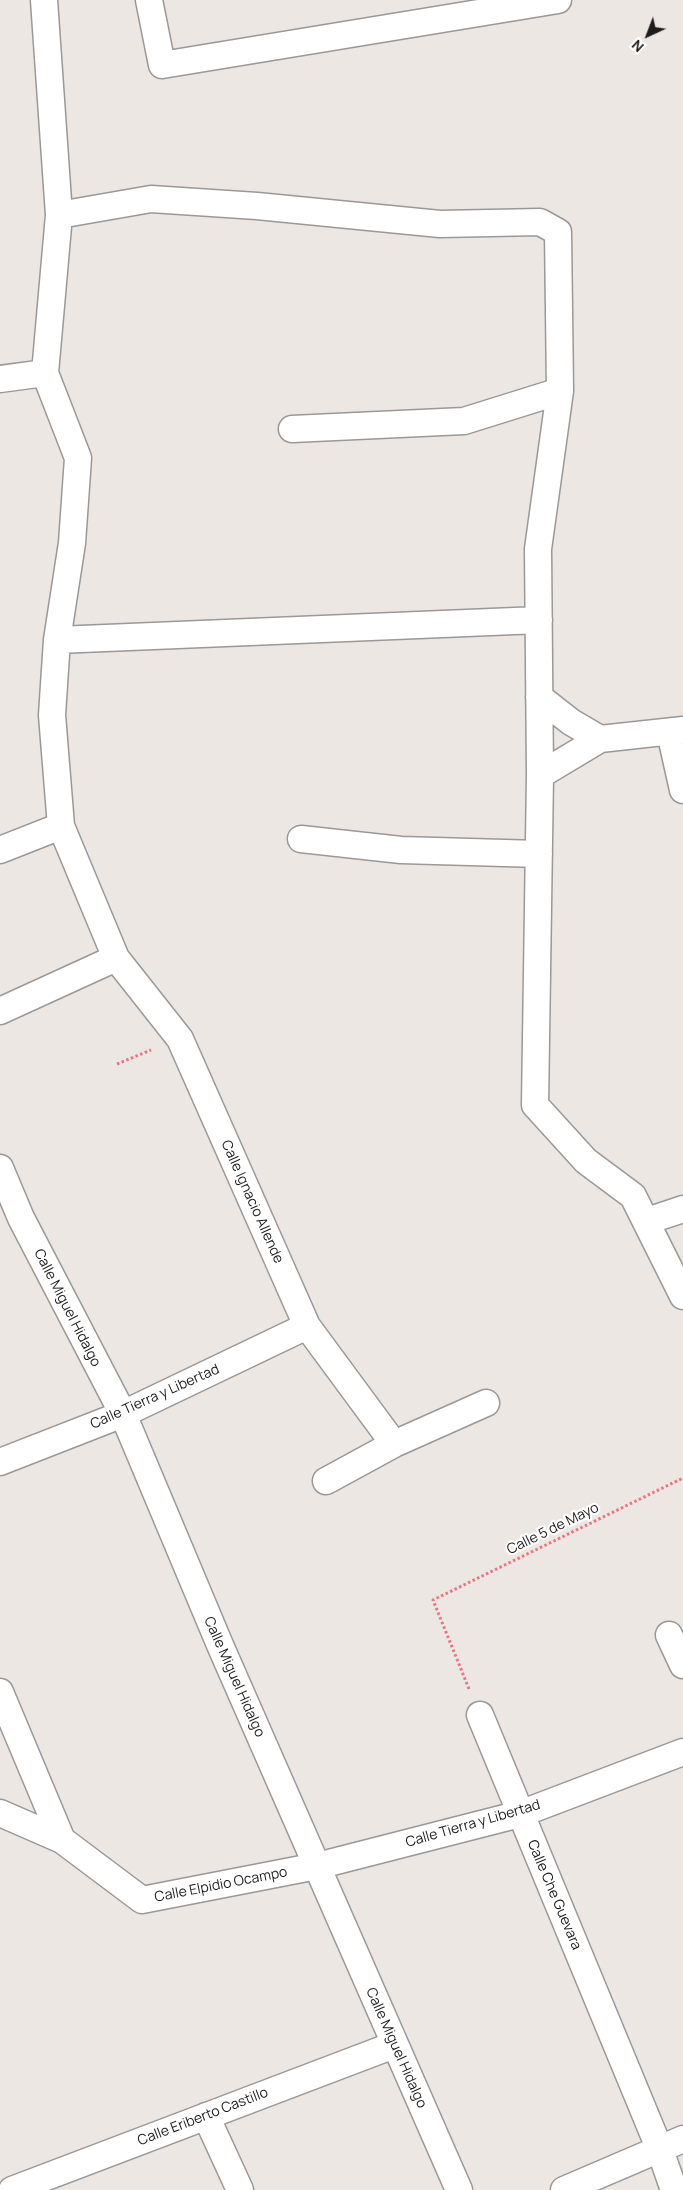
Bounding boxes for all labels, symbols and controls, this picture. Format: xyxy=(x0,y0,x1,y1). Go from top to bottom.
north arrow xyxy=(623,10,673,60)
text: N xyxy=(627,36,648,57)
street label: Calle Ignacio Allende xyxy=(217,1138,287,1266)
street label: Calle Miguel Hidalgo xyxy=(30,1246,104,1370)
street label: Calle Tierra y Libertad xyxy=(88,1361,222,1433)
street label: Calle 5 de Mayo xyxy=(504,1500,602,1558)
street label: Calle Miguel Hidalgo xyxy=(200,1614,268,1740)
street label: Calle Tierra y Libertad xyxy=(404,1797,542,1851)
street label: Calle Che Guevara xyxy=(523,1838,585,1952)
street label: Calle Elpidio Ocampo xyxy=(153,1864,289,1906)
street label: Calle Miguel Hidalgo xyxy=(362,1985,430,2111)
street label: Calle Eriberto Castillo xyxy=(135,2084,271,2150)

